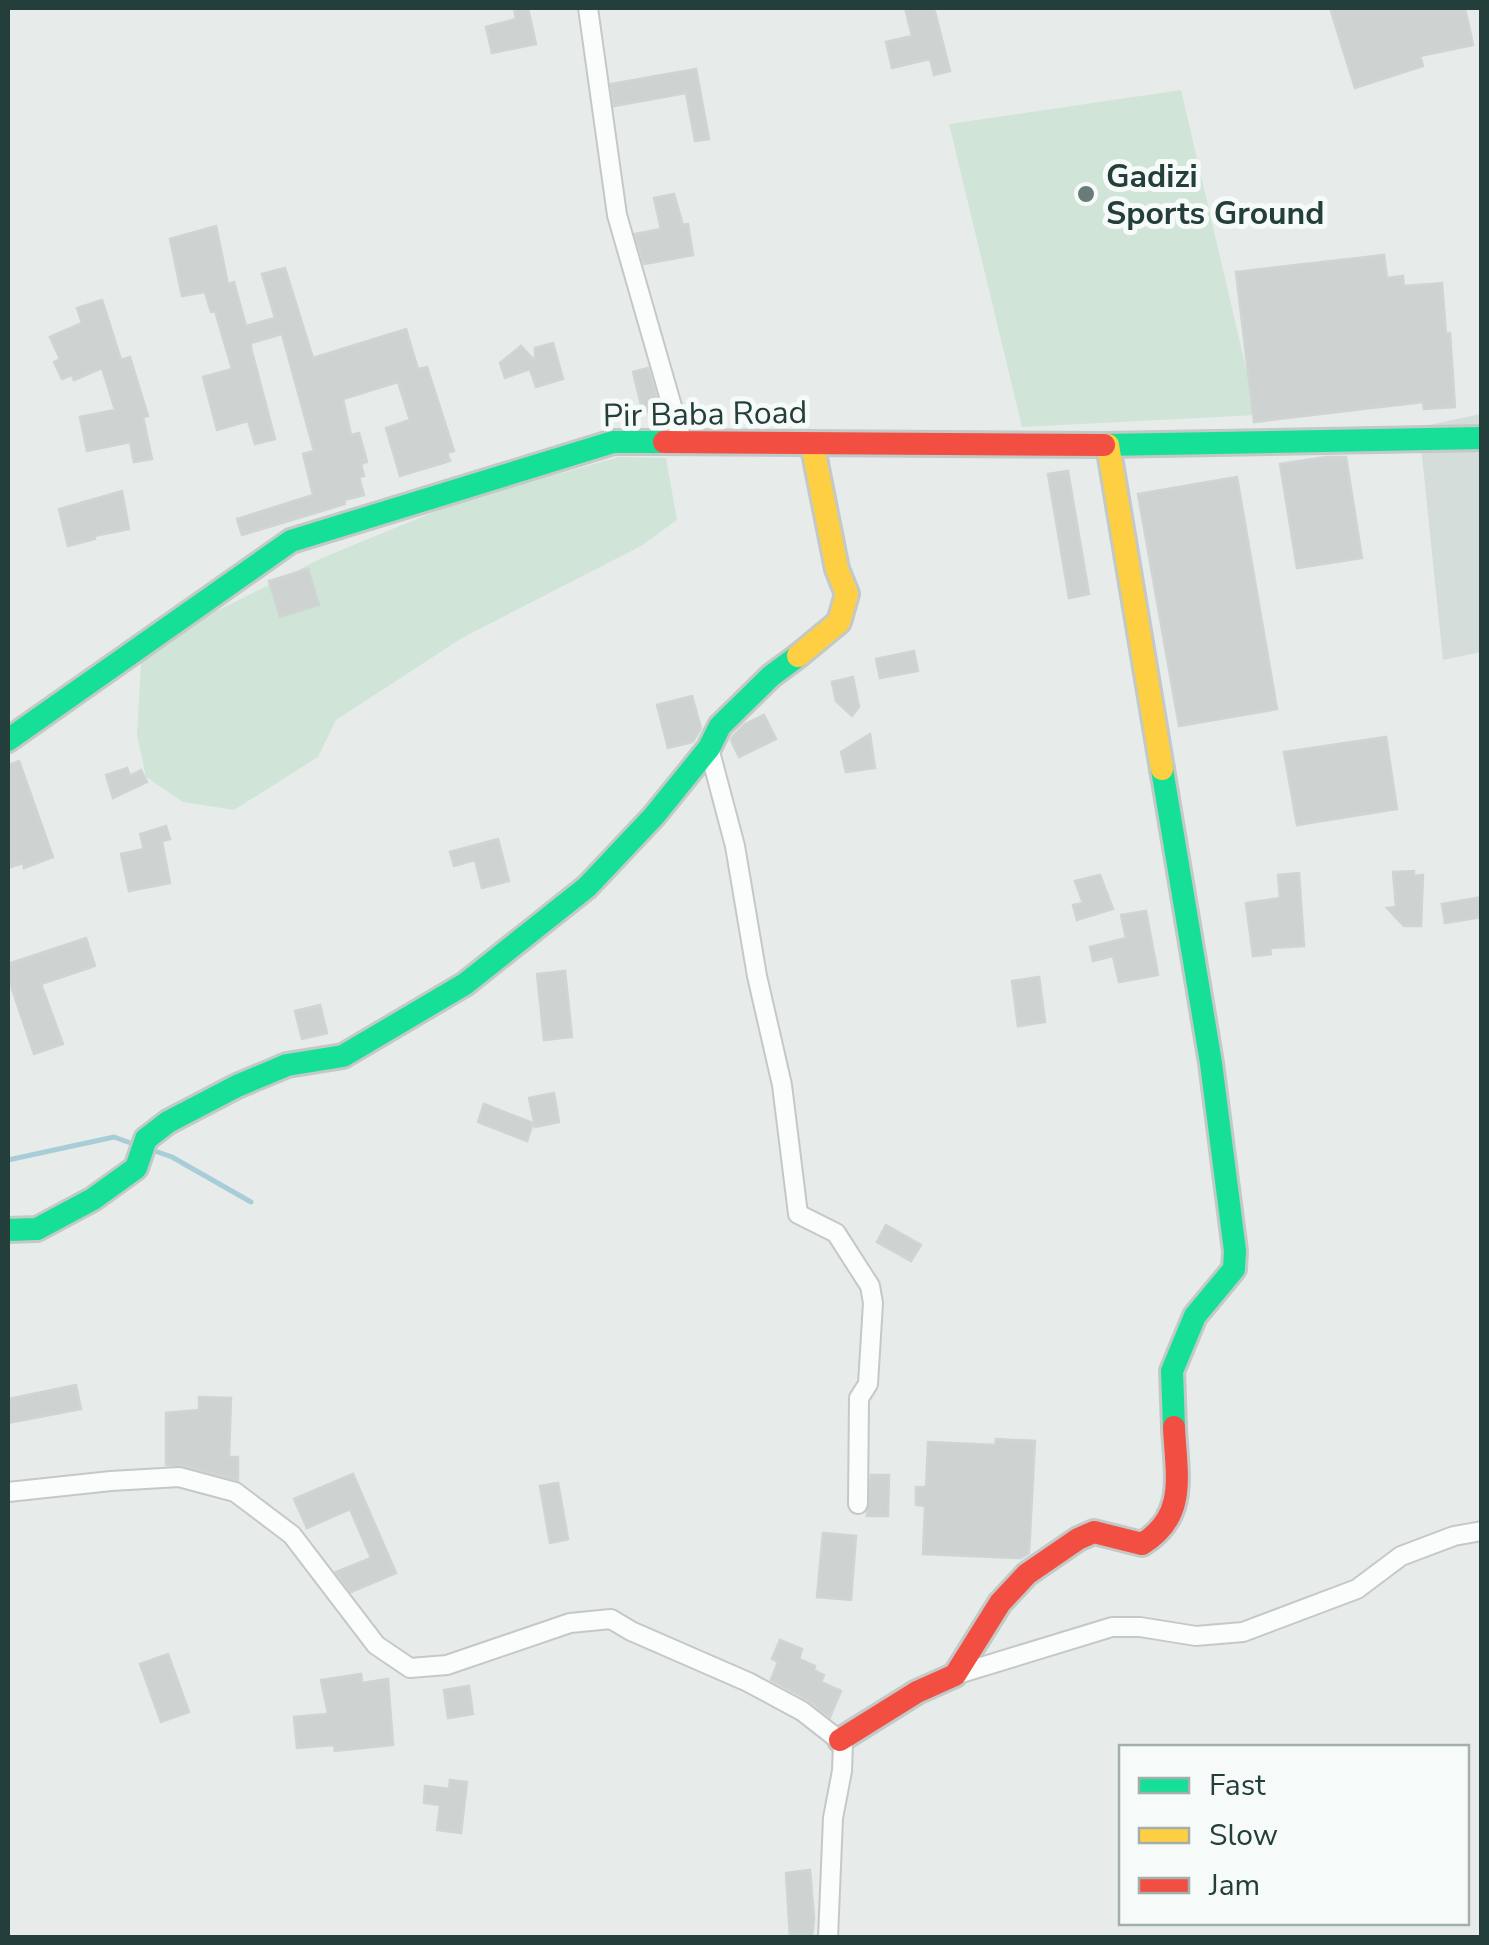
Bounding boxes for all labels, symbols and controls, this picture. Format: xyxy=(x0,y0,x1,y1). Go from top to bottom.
place label: Gadizi Sports Ground xyxy=(1106,155,1325,235)
marker: Gadizi Sports Ground xyxy=(1075,183,1097,205)
street label: Pir Baba Road xyxy=(603,391,807,437)
legend xyxy=(1119,1745,1469,1925)
text: Fast xyxy=(1209,1765,1266,1806)
text: Slow xyxy=(1209,1815,1278,1856)
text: Jam xyxy=(1208,1865,1260,1906)

